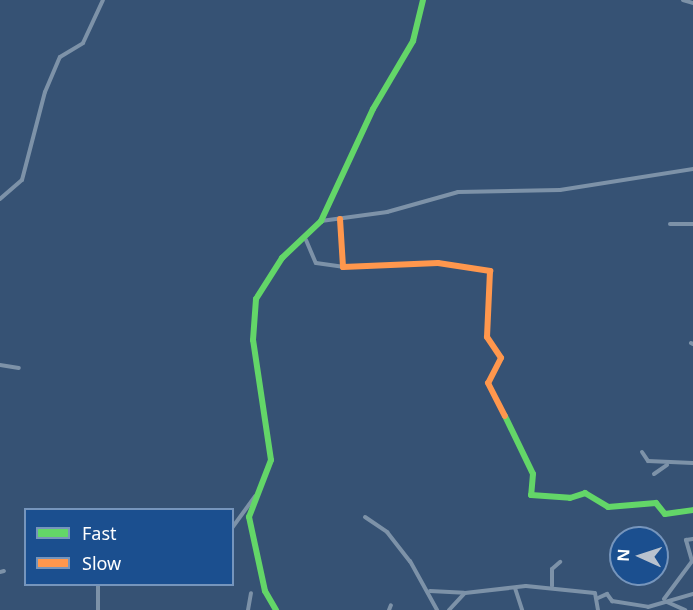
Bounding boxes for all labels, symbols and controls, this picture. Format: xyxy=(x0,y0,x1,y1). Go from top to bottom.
legend xyxy=(24,508,234,586)
text: Fast xyxy=(82,521,117,545)
north arrow xyxy=(609,526,669,586)
text: N xyxy=(612,548,634,562)
text: Slow xyxy=(82,551,121,575)

